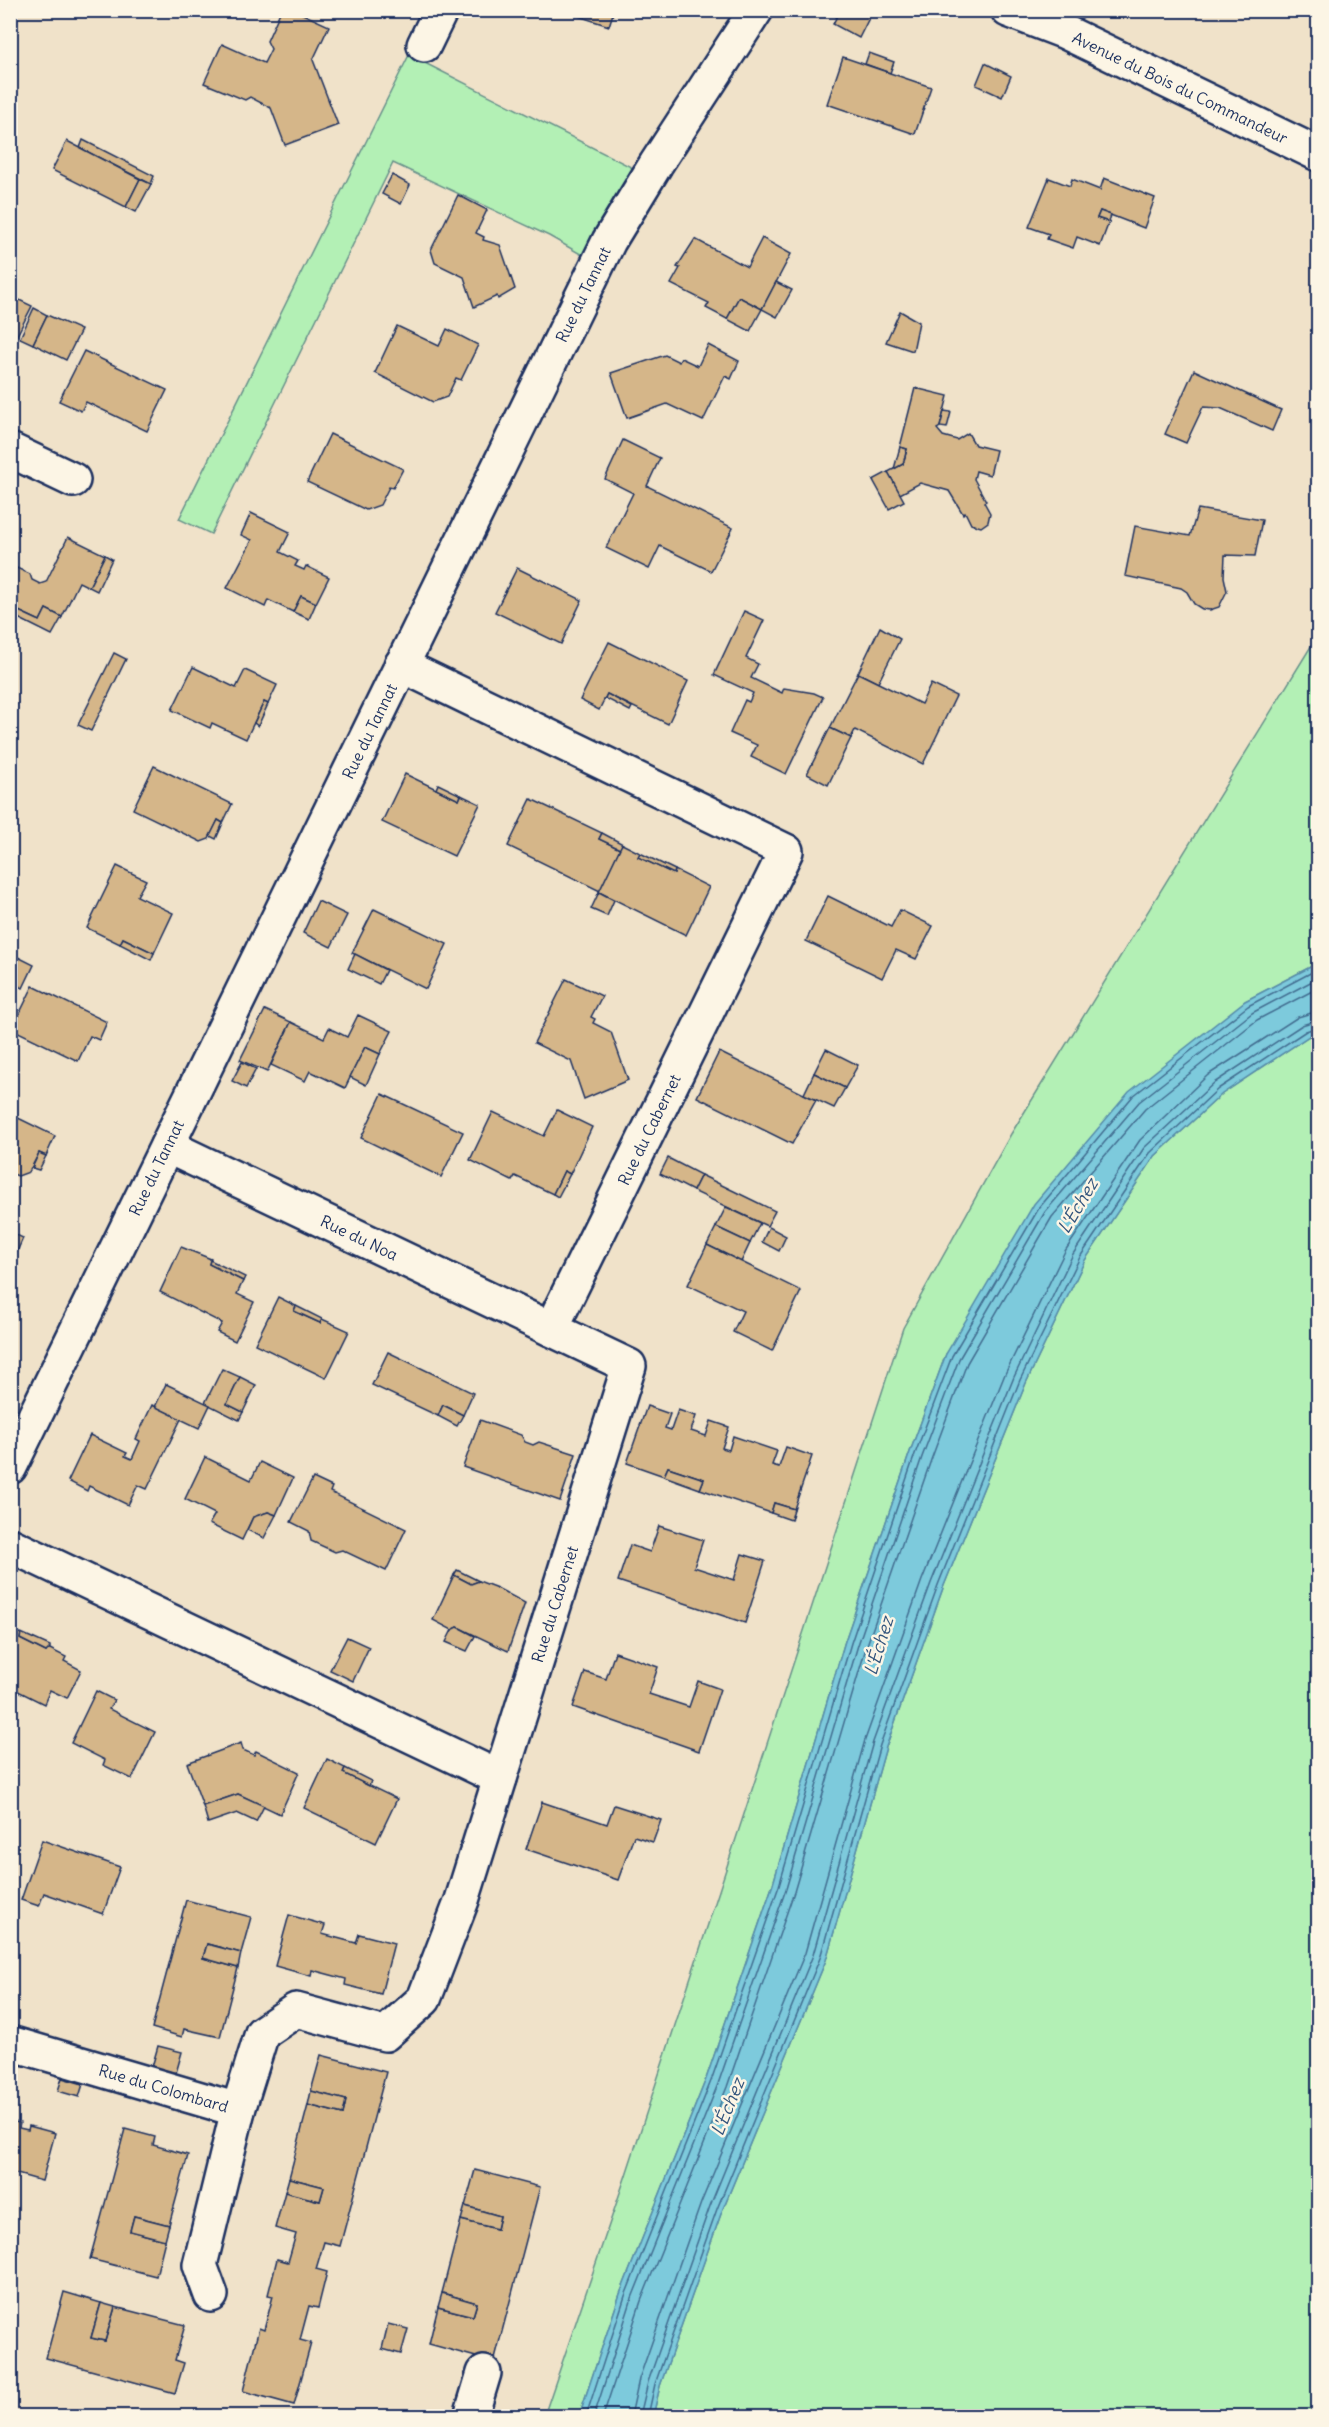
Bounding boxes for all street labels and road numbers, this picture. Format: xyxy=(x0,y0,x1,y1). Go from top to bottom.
street label: Avenue du Bois du Commandeur xyxy=(1069,27,1291,148)
street label: Rue du Tannat xyxy=(551,243,615,346)
street label: Rue du Tannat xyxy=(338,680,402,782)
street label: Rue du Cabernet xyxy=(613,1070,685,1188)
street label: Rue du Tannat xyxy=(124,1116,188,1219)
street label: Rue du Noa xyxy=(317,1211,401,1265)
street label: Rue du Cabernet xyxy=(527,1543,582,1665)
street label: Rue du Colombard xyxy=(96,2060,231,2117)

